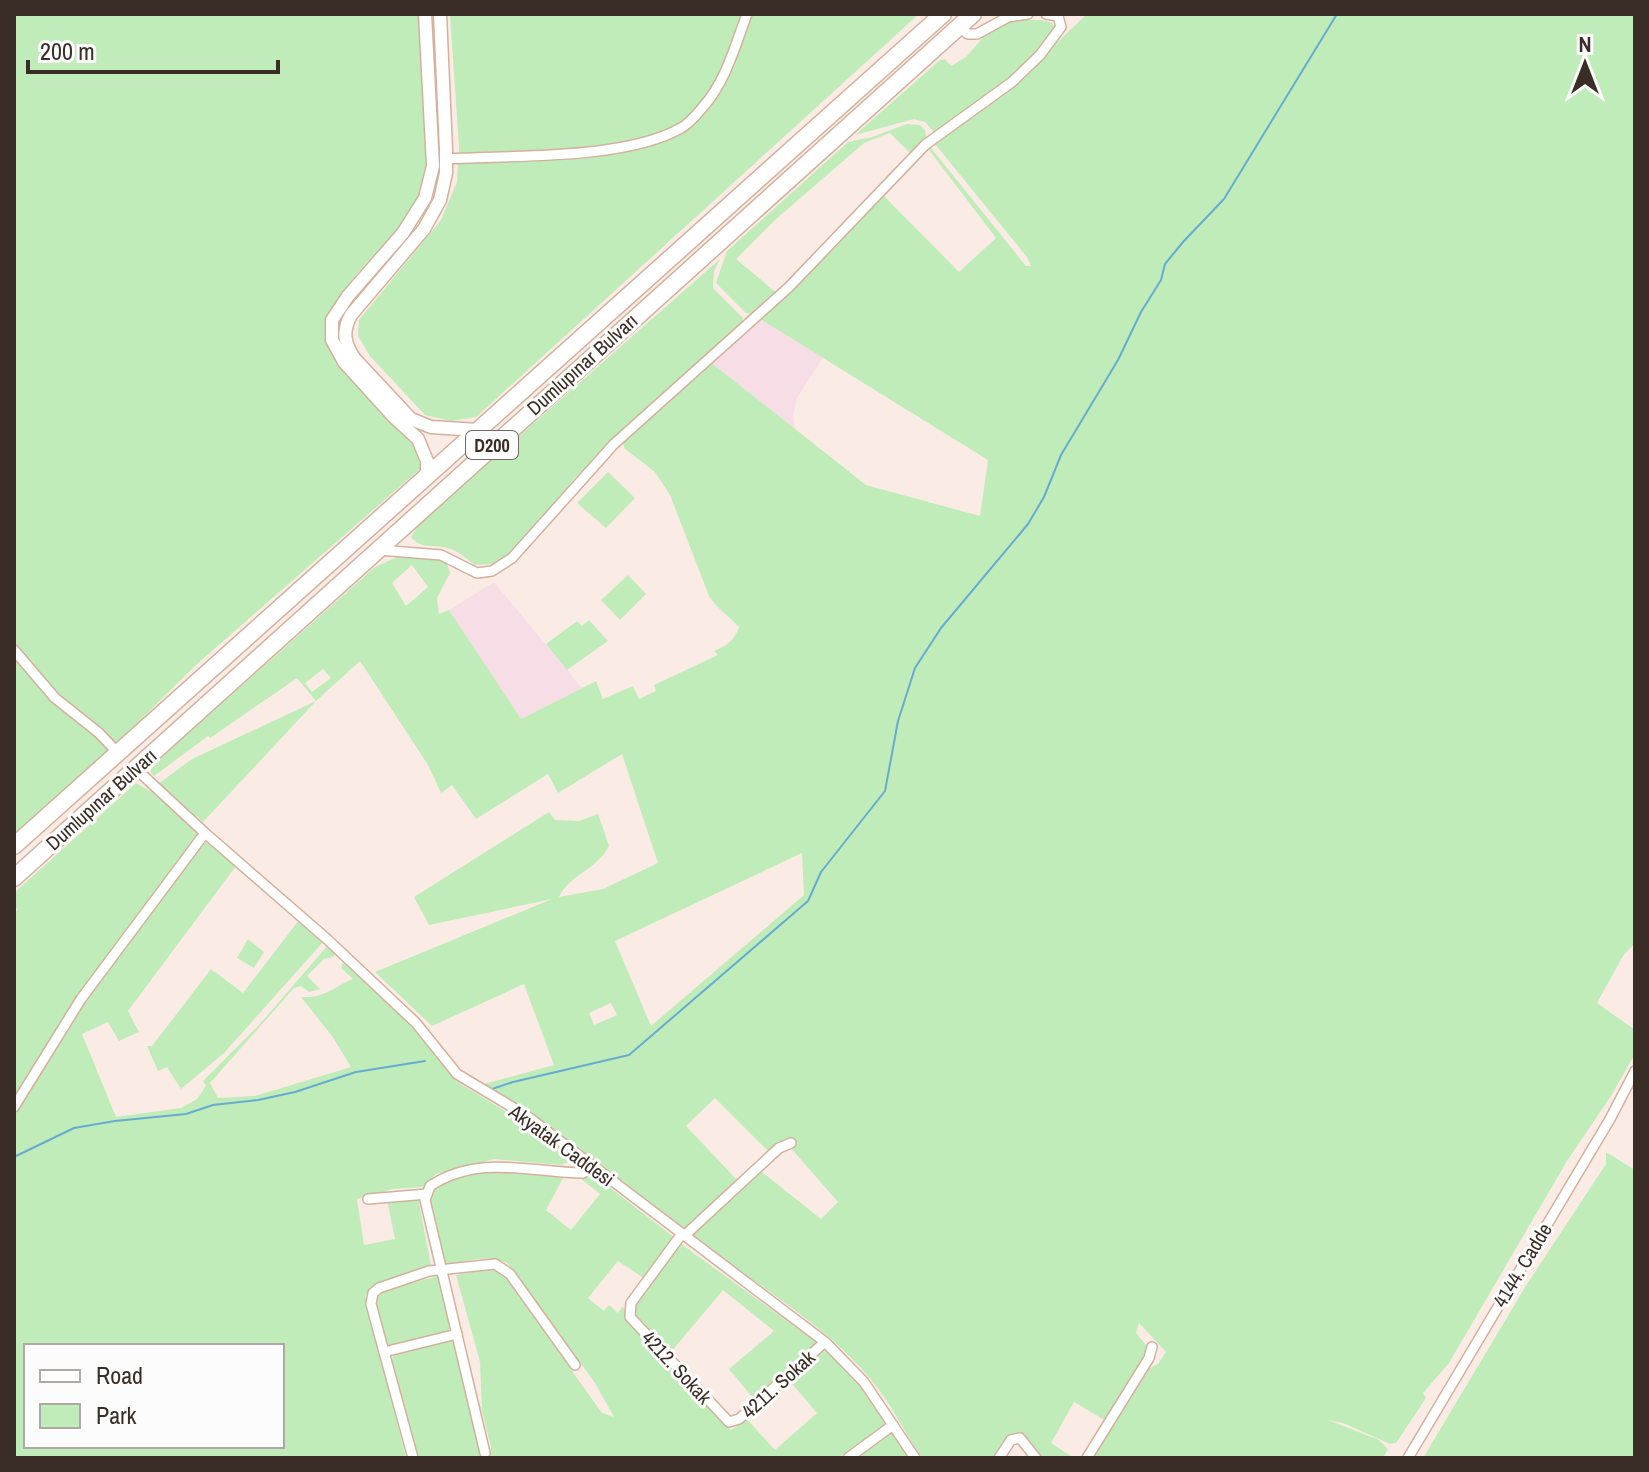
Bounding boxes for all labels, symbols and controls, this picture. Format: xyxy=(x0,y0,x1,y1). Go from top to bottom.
scale bar xyxy=(28,24,278,74)
north arrow xyxy=(1545,24,1625,104)
text: N xyxy=(1578,29,1592,59)
text: 200 m xyxy=(40,35,95,67)
street label: Dumlupınar Bulvarı xyxy=(521,307,643,421)
road number: D200 xyxy=(466,431,518,459)
street label: Dumlupınar Bulvarı xyxy=(40,742,162,856)
street label: Akyatak Caddesi xyxy=(503,1097,620,1192)
street label: 4144. Cadde xyxy=(1486,1218,1558,1312)
street label: 4212. Sokak xyxy=(636,1324,719,1410)
street label: 4211. Sokak xyxy=(736,1343,821,1424)
legend xyxy=(24,1344,284,1448)
text: Road xyxy=(96,1359,143,1391)
text: Park xyxy=(96,1399,137,1431)

